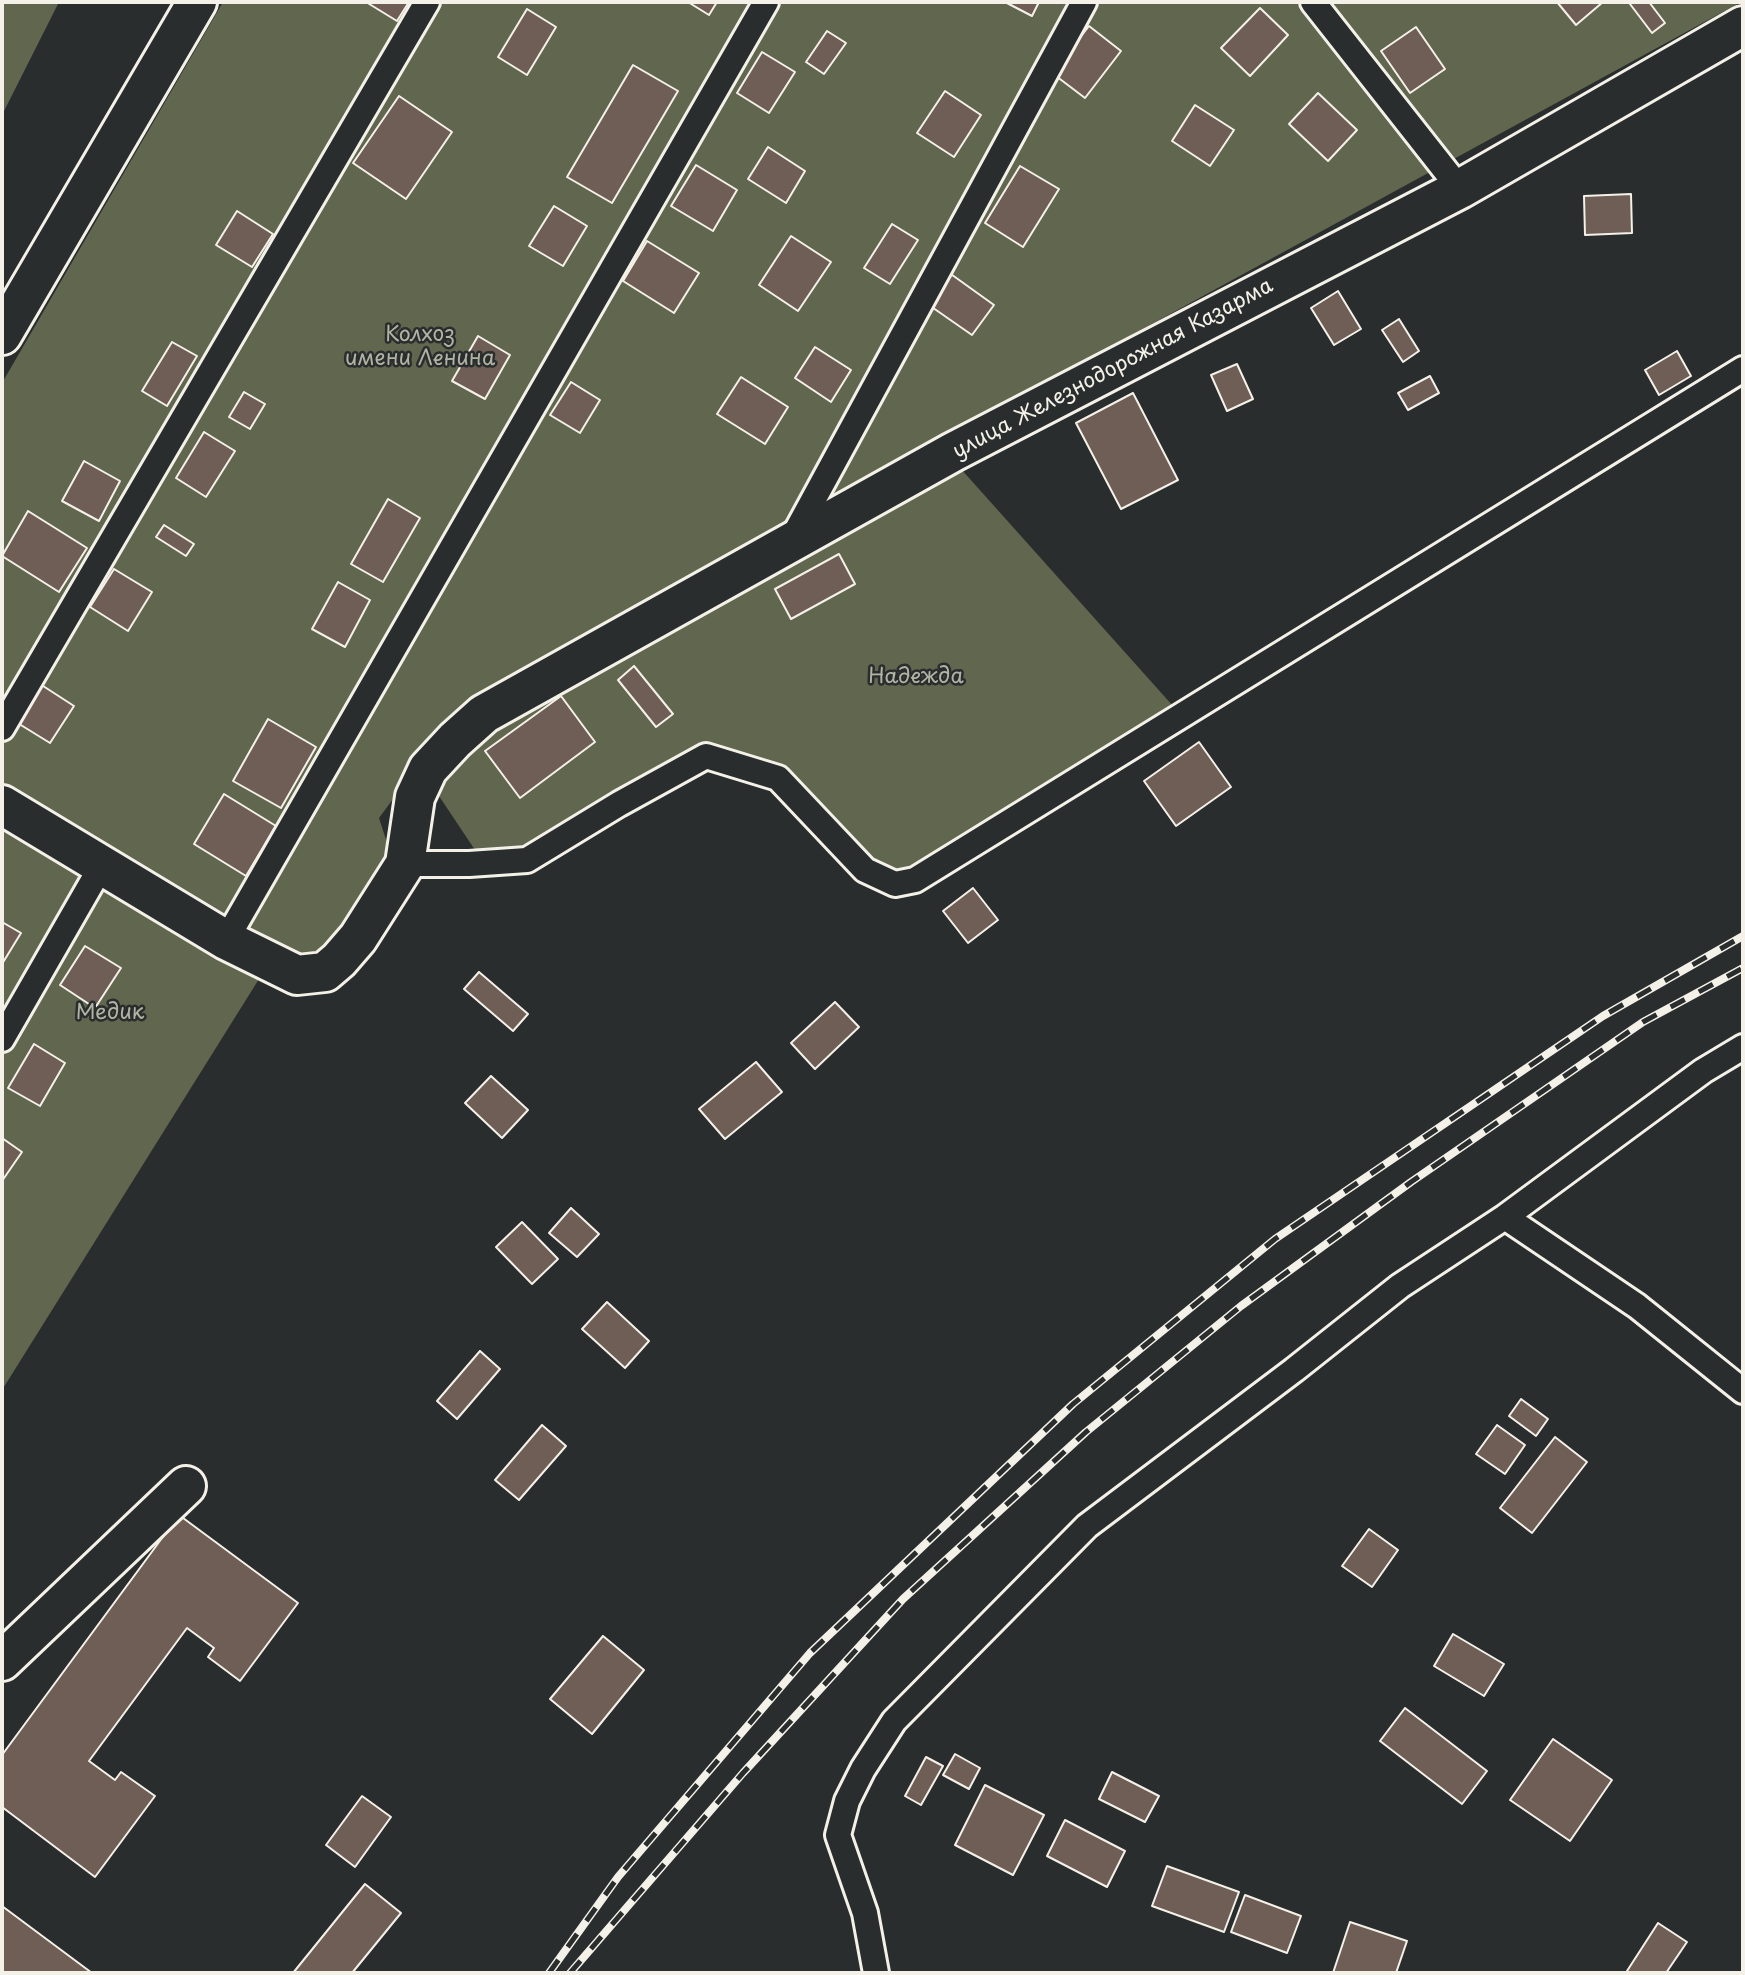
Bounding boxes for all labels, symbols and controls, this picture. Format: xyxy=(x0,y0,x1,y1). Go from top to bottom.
street label: улица Железнодорожная Казарма xyxy=(949,274,1277,464)
park label: Колхоз имени Ленина xyxy=(345,322,495,372)
park label: Надежда xyxy=(868,664,964,690)
park label: Медик xyxy=(76,1000,144,1026)

